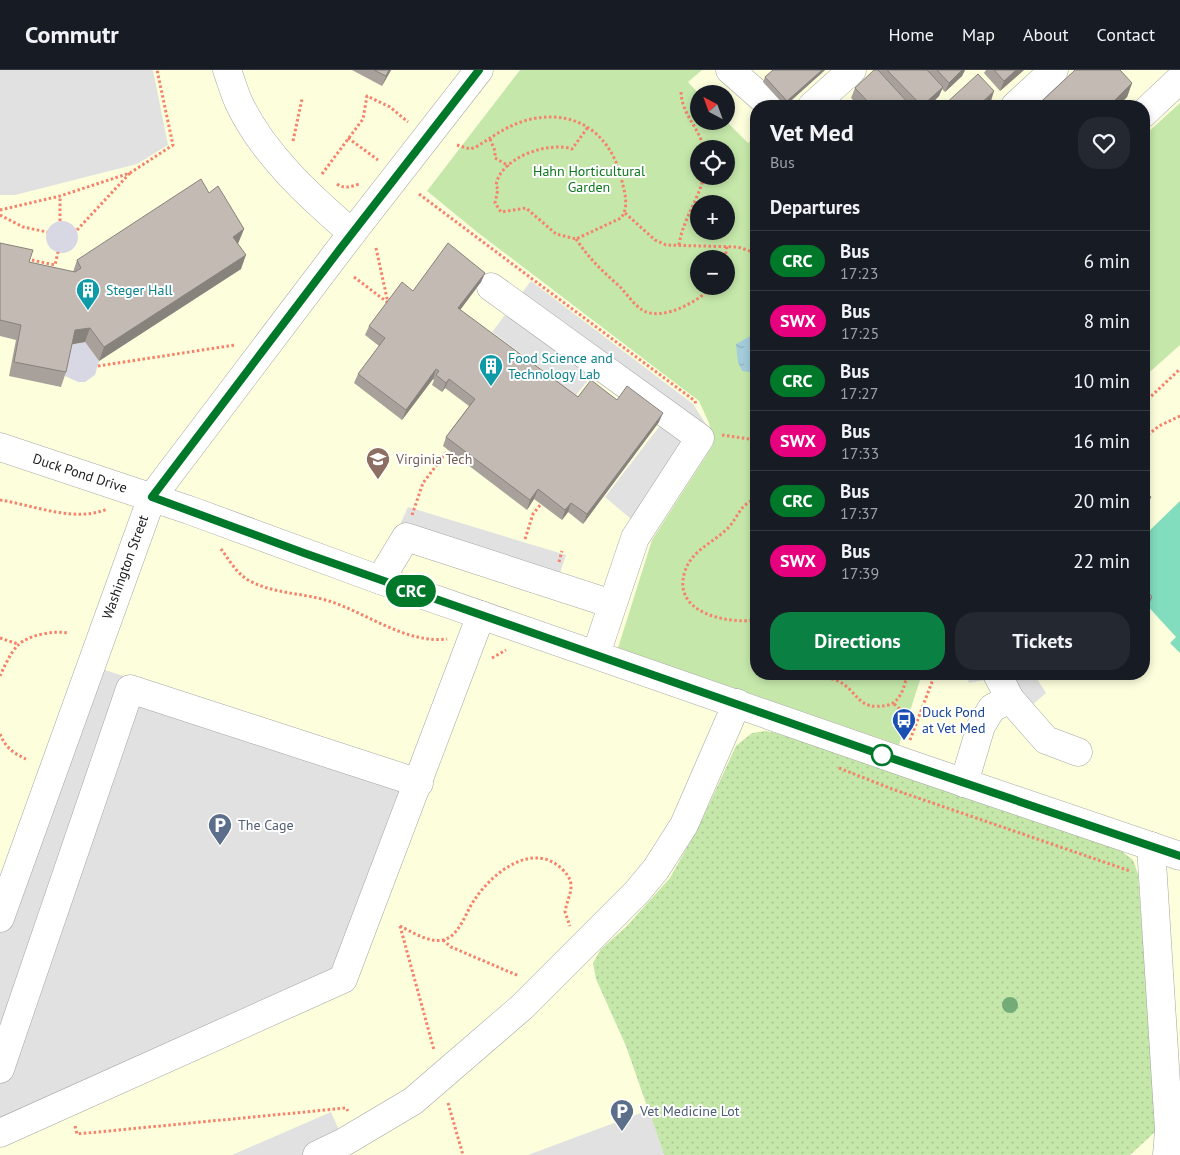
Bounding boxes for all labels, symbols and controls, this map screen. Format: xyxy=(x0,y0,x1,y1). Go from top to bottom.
text: Commutr xyxy=(25,19,119,50)
text: Home xyxy=(888,23,934,46)
text: Map xyxy=(962,23,995,46)
text: About xyxy=(1023,23,1069,46)
text: Contact xyxy=(1097,23,1155,46)
north arrow xyxy=(690,85,735,130)
map controls xyxy=(690,85,735,295)
text: Vet Med xyxy=(770,117,854,148)
button: heart xyxy=(1078,117,1130,169)
button: locate xyxy=(690,140,735,185)
text: Bus xyxy=(770,152,795,172)
park label: Hahn Horticultural Garden xyxy=(533,162,645,196)
button: + xyxy=(690,195,735,240)
text: Departures xyxy=(770,195,860,219)
text: Bus xyxy=(840,239,869,263)
text: CRC xyxy=(782,249,813,272)
text: 6 min xyxy=(1084,249,1130,273)
button: − xyxy=(690,250,735,295)
text: 17:23 xyxy=(840,263,878,283)
building icon: Steger Hall xyxy=(75,277,101,311)
place label: Steger Hall xyxy=(106,281,173,299)
text: Bus xyxy=(841,299,870,323)
text: SWX xyxy=(780,309,816,332)
text: 8 min xyxy=(1084,309,1130,333)
text: 17:25 xyxy=(841,323,879,343)
place label: Food Science and Technology Lab xyxy=(508,349,613,383)
building icon: Food Science and Technology Lab xyxy=(478,353,504,387)
text: Bus xyxy=(840,359,869,383)
text: CRC xyxy=(782,369,813,392)
text: 10 min xyxy=(1073,369,1130,393)
text: 17:27 xyxy=(840,383,878,403)
text: Bus xyxy=(841,419,870,443)
text: SWX xyxy=(780,429,816,452)
text: 16 min xyxy=(1073,429,1130,453)
text: 17:33 xyxy=(841,443,879,463)
school or university icon: Virginia Tech xyxy=(365,446,391,480)
street label: Duck Pond Drive xyxy=(31,449,129,497)
place label: Virginia Tech xyxy=(395,450,472,468)
text: Bus xyxy=(840,479,869,503)
text: CRC xyxy=(782,489,813,512)
text: 20 min xyxy=(1073,489,1130,513)
text: 17:37 xyxy=(840,503,878,523)
street label: Washington Street xyxy=(98,512,152,622)
text: Bus xyxy=(841,539,870,563)
text: SWX xyxy=(780,549,816,572)
text: 22 min xyxy=(1073,549,1130,573)
text: 17:39 xyxy=(841,563,879,583)
line badge: CRC xyxy=(382,575,440,607)
text: CRC xyxy=(396,579,426,602)
button: Directions xyxy=(770,612,945,670)
button: Tickets xyxy=(955,612,1130,670)
place label: Duck Pond at Vet Med xyxy=(922,703,985,737)
bus stop icon: Duck Pond at Vet Med xyxy=(891,707,917,741)
unlabelled marker xyxy=(871,744,893,766)
parking icon: The Cage xyxy=(207,812,233,846)
place label: The Cage xyxy=(238,816,294,834)
parking icon: Vet Medicine Lot xyxy=(609,1098,635,1132)
place label: Vet Medicine Lot xyxy=(639,1102,740,1120)

